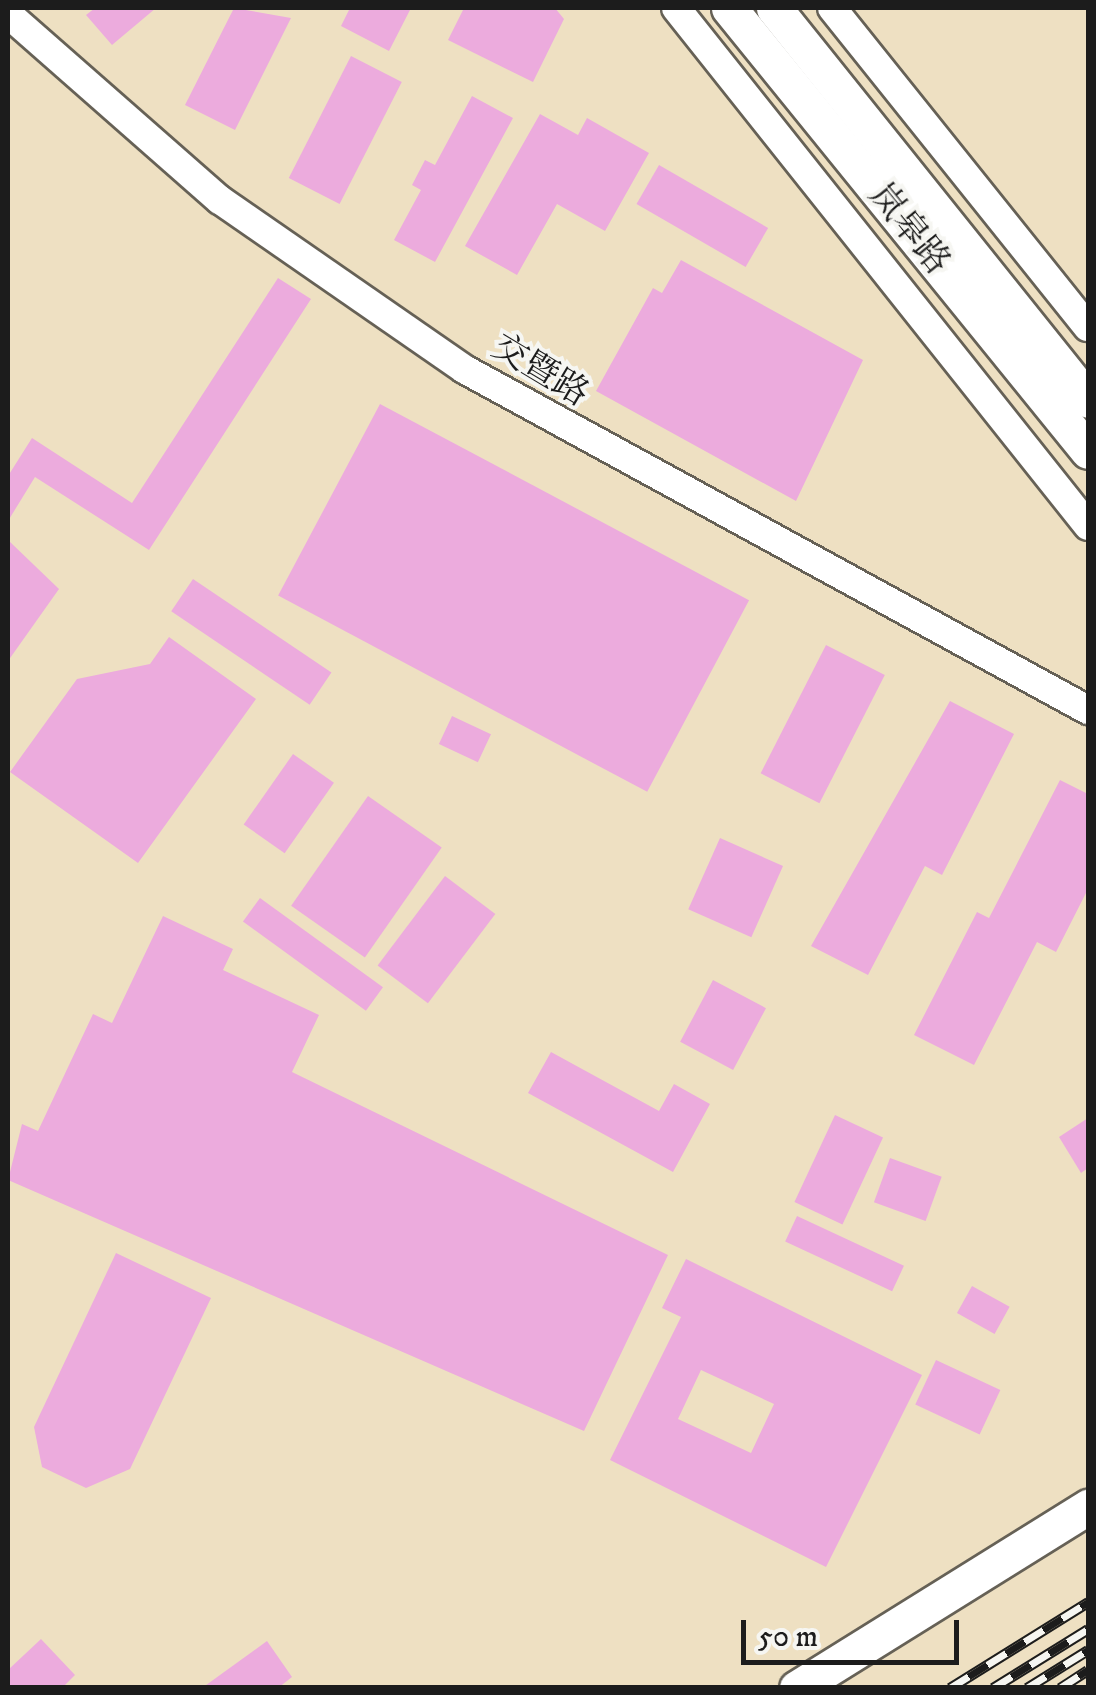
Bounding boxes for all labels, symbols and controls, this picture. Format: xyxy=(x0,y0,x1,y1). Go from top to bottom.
street label: 岚皋路 xyxy=(860,175,958,283)
street label: 交暨路 xyxy=(484,326,596,416)
scale bar xyxy=(746,1600,964,1662)
text: 50 m xyxy=(758,1619,818,1656)

